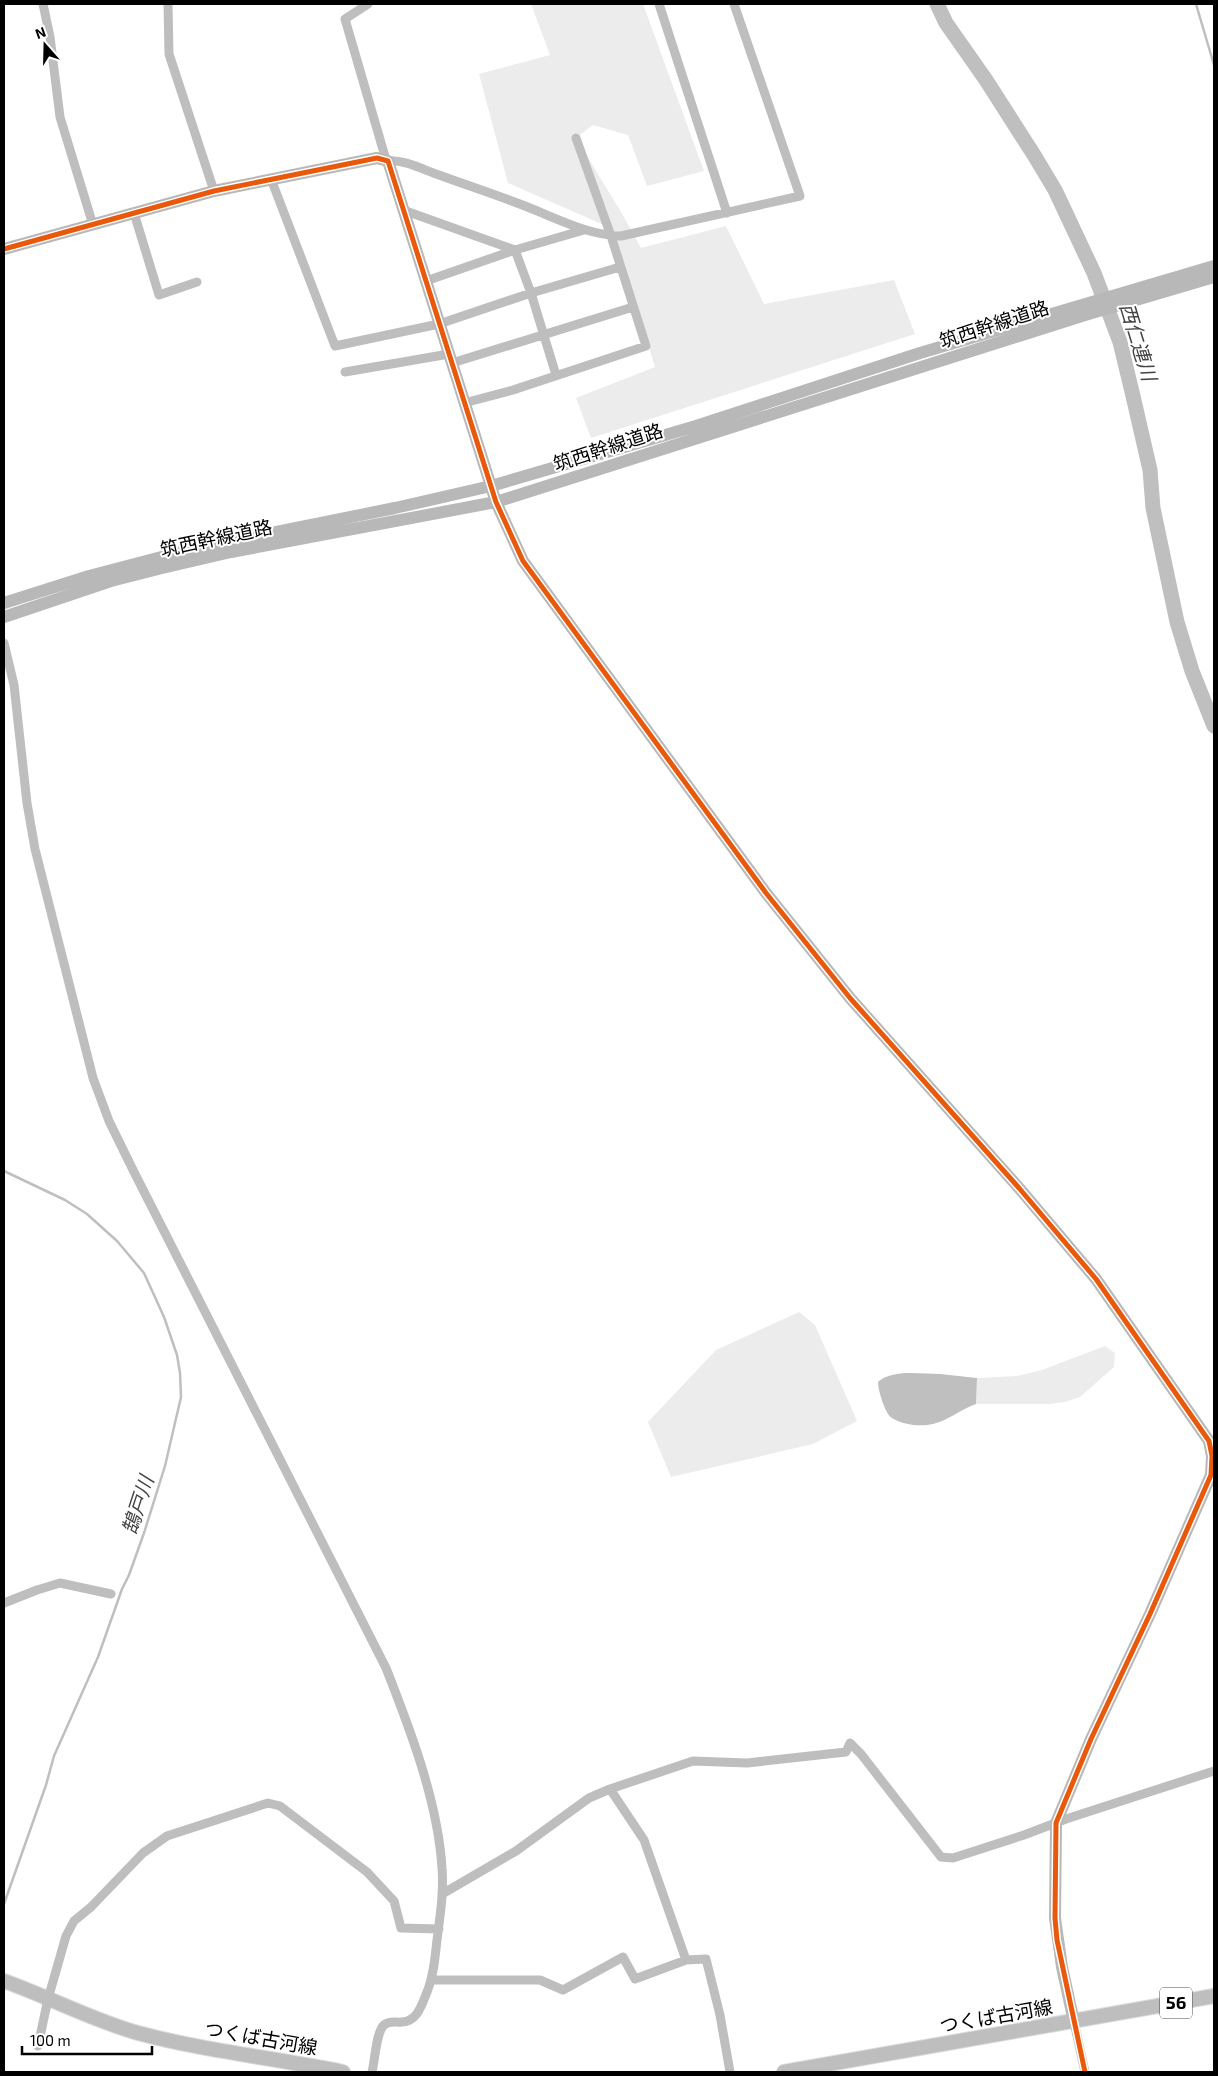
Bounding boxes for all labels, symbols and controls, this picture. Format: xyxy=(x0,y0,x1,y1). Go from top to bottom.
north arrow xyxy=(20,20,70,70)
text: N xyxy=(33,23,48,42)
street label: 筑西幹線道路 xyxy=(936,295,1052,352)
water label: 西仁連川 xyxy=(1116,300,1163,385)
street label: 筑西幹線道路 xyxy=(550,418,666,475)
street label: 筑西幹線道路 xyxy=(158,514,274,561)
water label: 鵠戸川 xyxy=(116,1471,158,1537)
road number: 56 xyxy=(1160,1988,1192,2019)
street label: つくば古河線 xyxy=(938,1994,1054,2037)
street label: つくば古河線 xyxy=(203,2016,319,2059)
scale bar xyxy=(22,2024,152,2056)
text: 100 m xyxy=(30,2031,71,2049)

